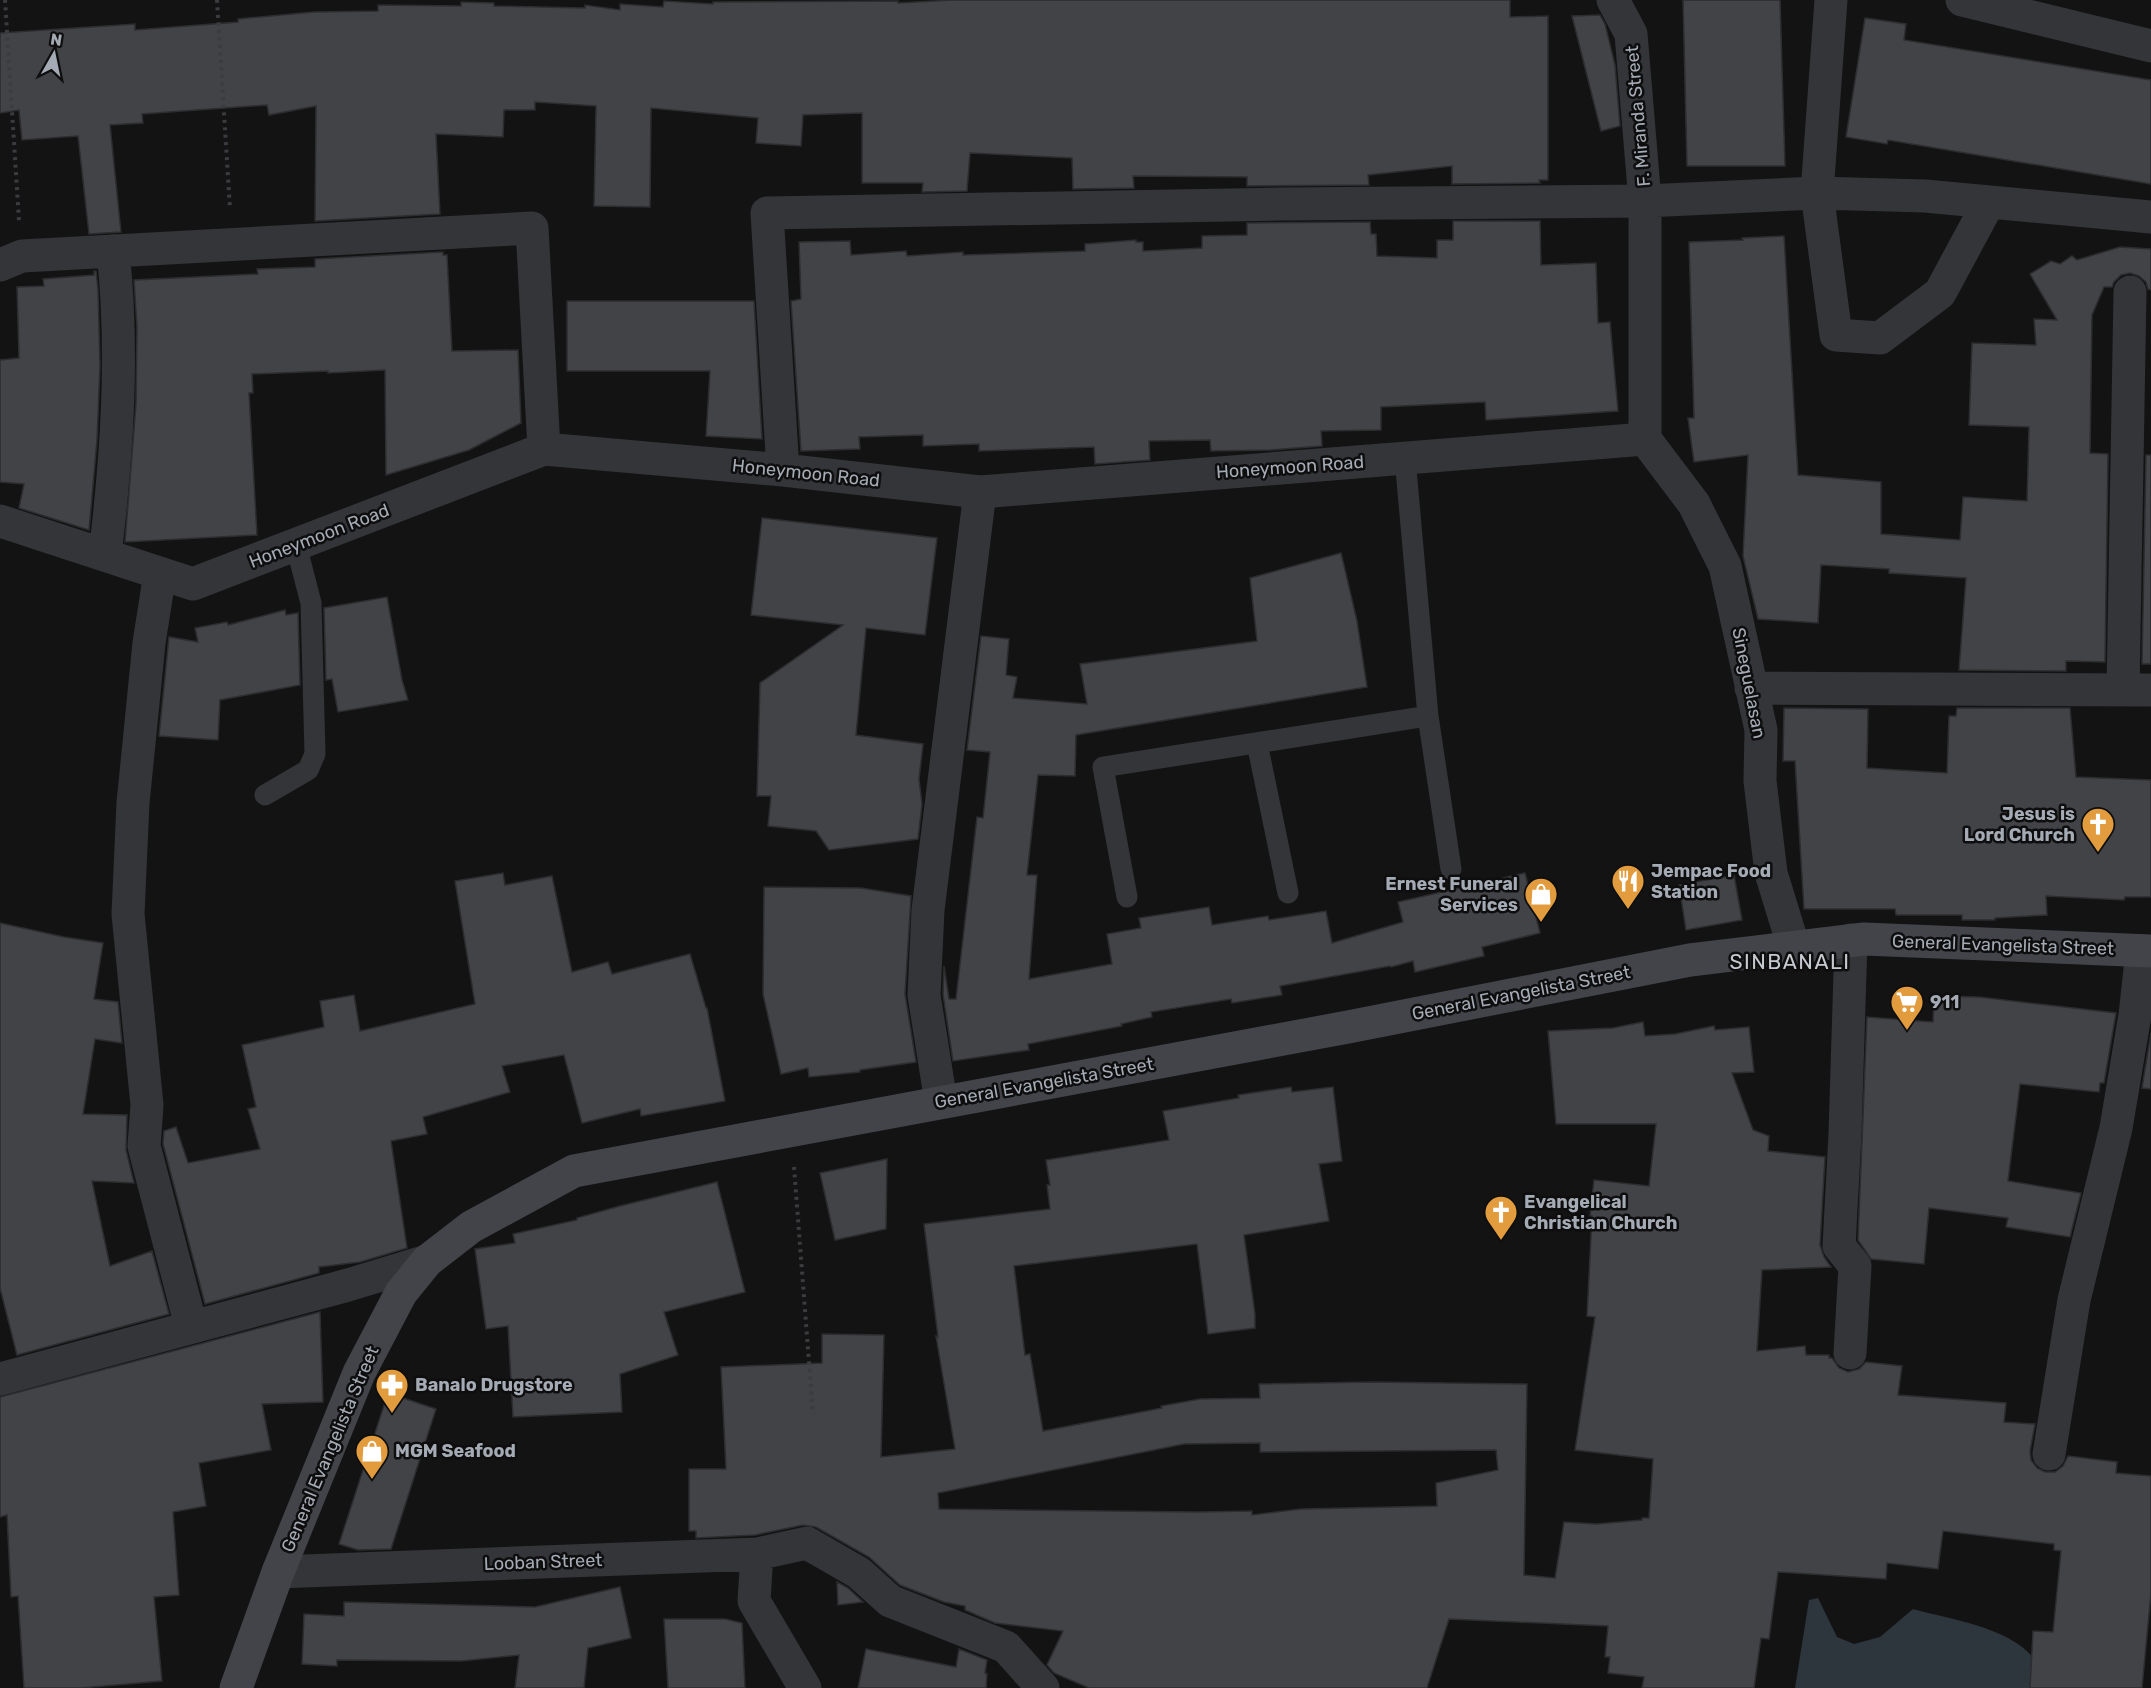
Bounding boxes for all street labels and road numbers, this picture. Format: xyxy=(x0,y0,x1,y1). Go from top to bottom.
street label: F. Miranda Street xyxy=(1621,44,1655,188)
street label: Honeymoon Road xyxy=(1215,451,1365,483)
street label: Honeymoon Road xyxy=(731,454,881,492)
street label: Honeymoon Road xyxy=(246,499,392,573)
street label: Sineguelasan xyxy=(1727,626,1771,740)
street label: General Evangelista Street xyxy=(1892,930,2114,960)
street label: General Evangelista Street xyxy=(1410,961,1632,1025)
street label: General Evangelista Street xyxy=(933,1053,1155,1113)
street label: General Evangelista Street xyxy=(277,1343,383,1555)
street label: Looban Street xyxy=(483,1549,603,1575)

